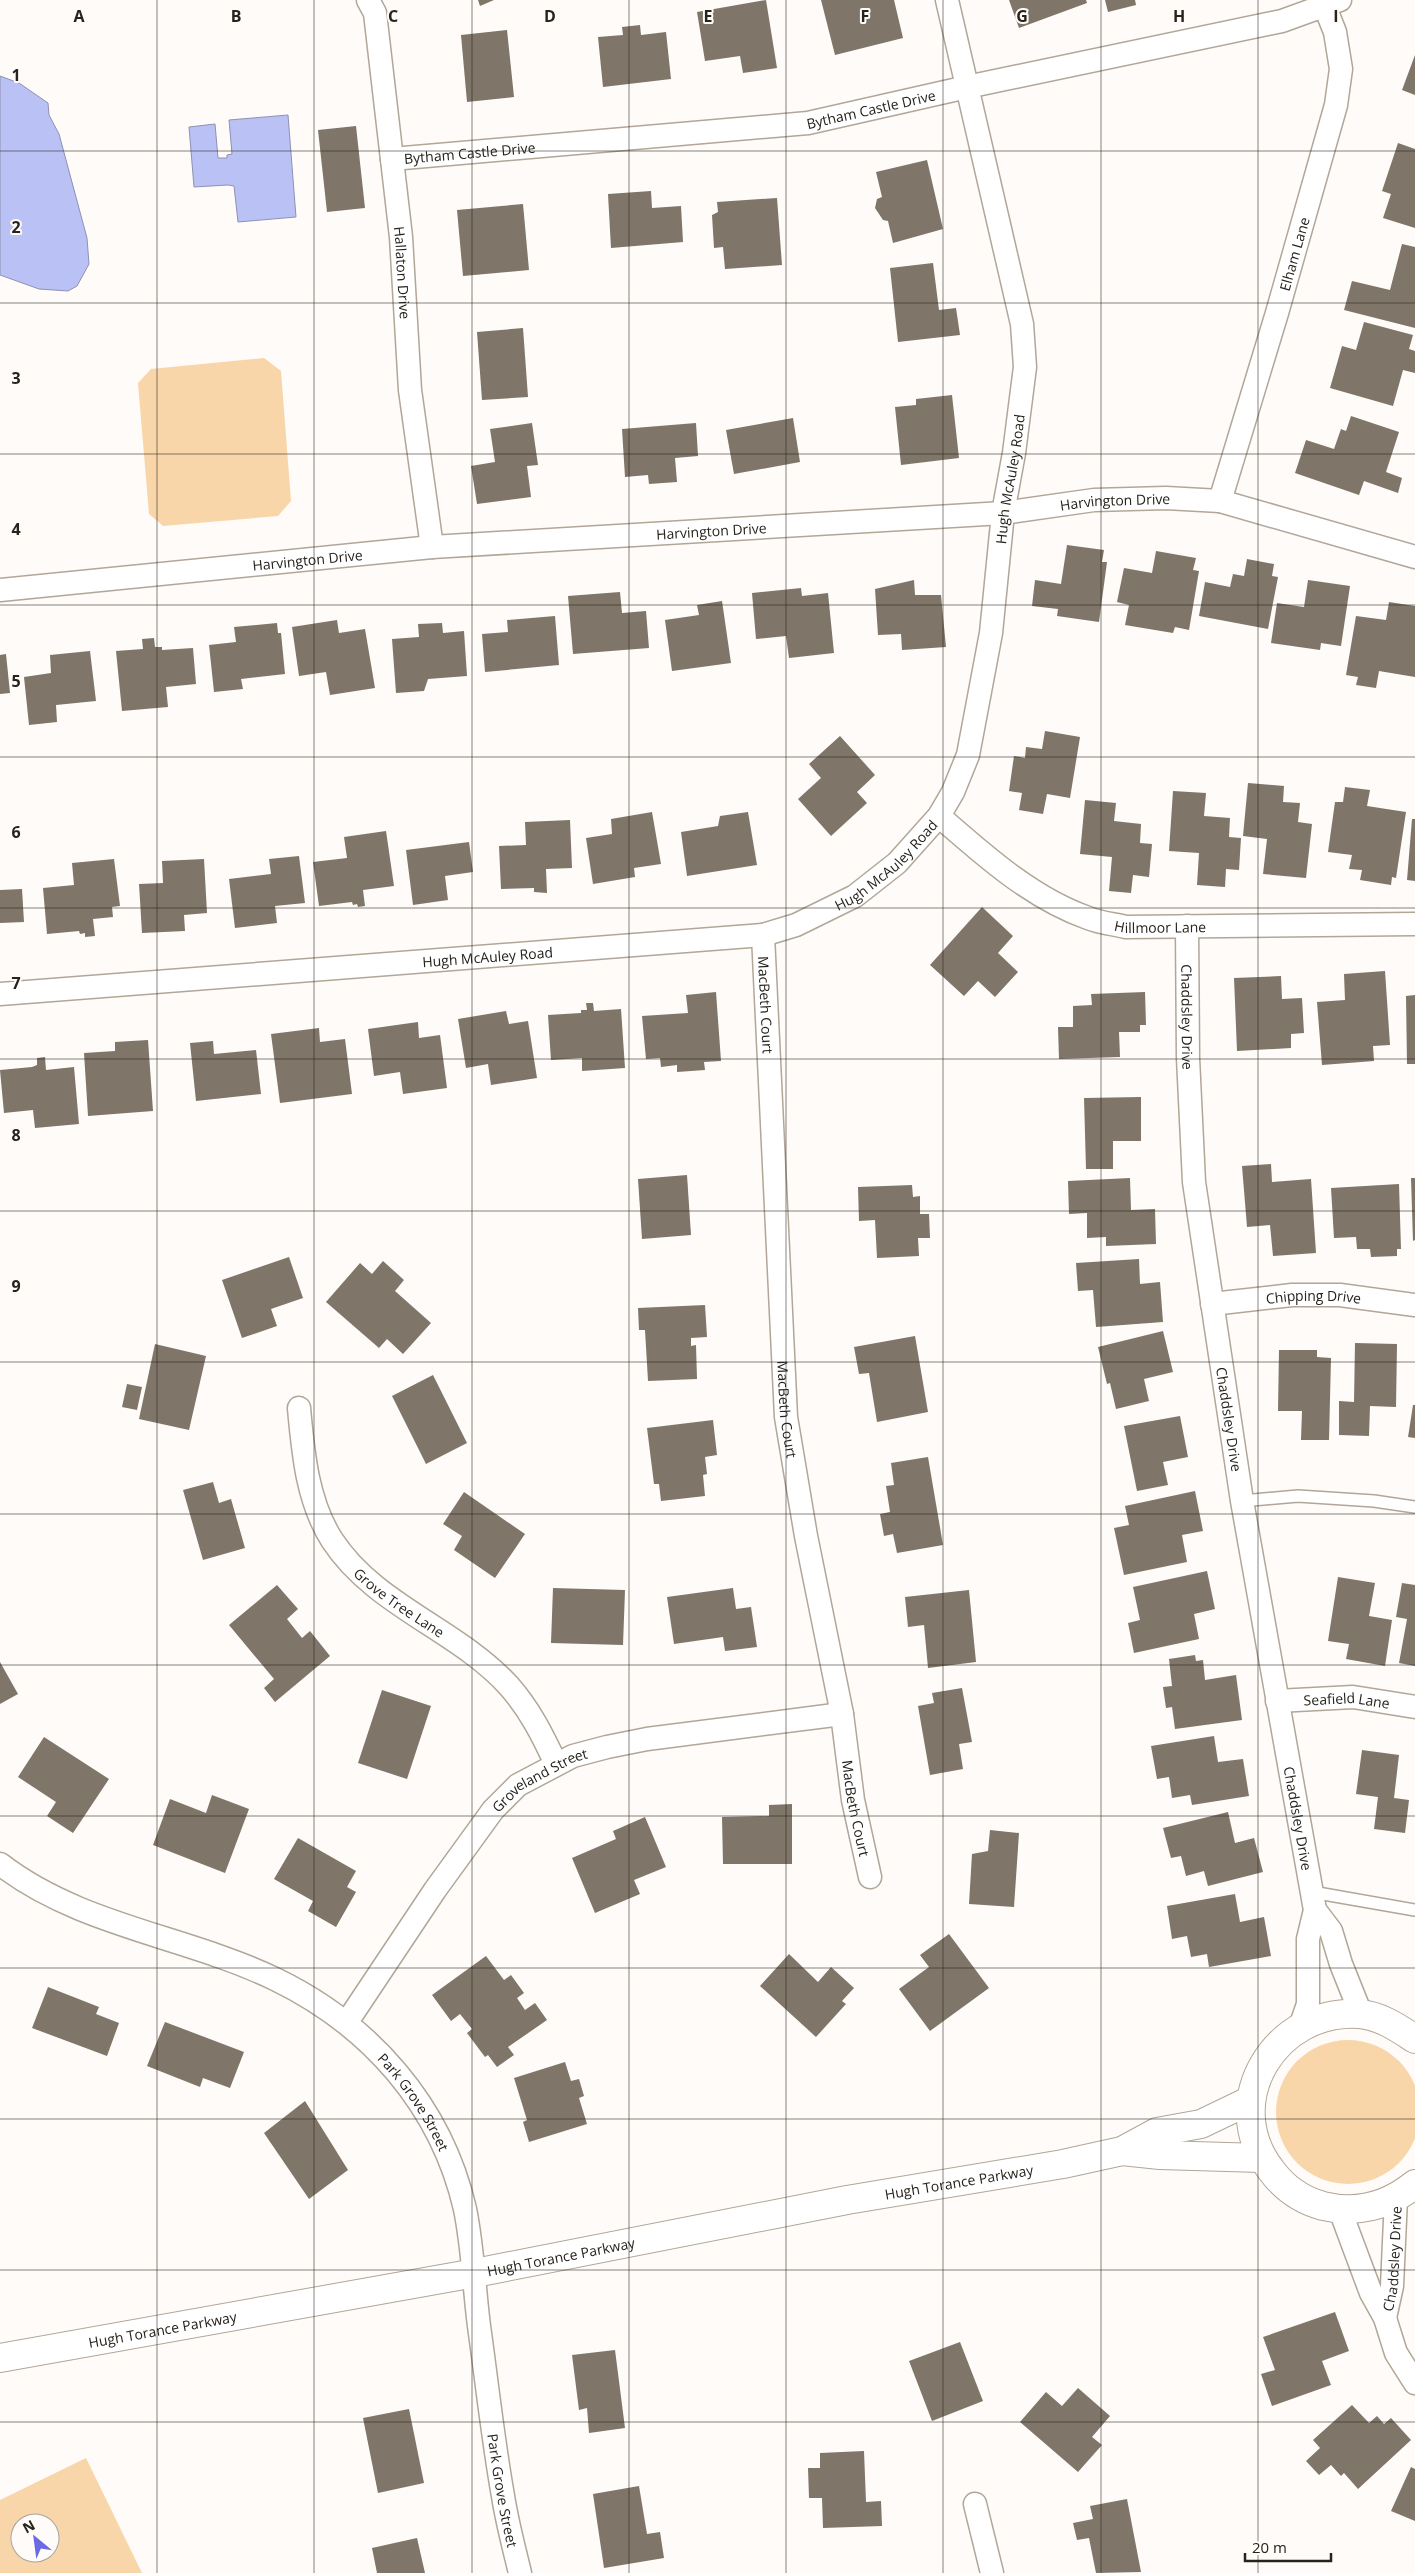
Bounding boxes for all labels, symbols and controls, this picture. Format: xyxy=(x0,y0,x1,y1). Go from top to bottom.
text: A xyxy=(73,5,85,27)
text: B xyxy=(231,5,241,27)
text: C xyxy=(388,5,398,27)
text: D xyxy=(544,5,556,27)
text: E xyxy=(704,5,713,27)
text: F xyxy=(861,5,869,27)
text: G xyxy=(1016,5,1028,27)
text: H xyxy=(1173,5,1185,27)
text: I xyxy=(1333,5,1339,27)
text: 1 xyxy=(11,64,21,86)
street label: Bytham Castle Drive xyxy=(805,85,937,133)
street label: Bytham Castle Drive xyxy=(403,137,536,167)
street label: Elham Lane xyxy=(1274,215,1313,293)
text: 2 xyxy=(11,216,21,238)
street label: Hallaton Drive xyxy=(390,225,415,320)
text: 3 xyxy=(11,367,21,389)
street label: Hugh McAuley Road xyxy=(990,413,1028,545)
street label: Harvington Drive xyxy=(1059,488,1171,514)
text: 4 xyxy=(11,518,21,540)
street label: Harvington Drive xyxy=(656,518,767,543)
street label: Harvington Drive xyxy=(252,544,364,574)
text: 5 xyxy=(11,670,21,692)
street label: Hugh McAuley Road xyxy=(831,815,941,914)
text: 6 xyxy=(11,821,21,843)
street label: Hillmoor Lane xyxy=(1113,915,1206,937)
street label: Hugh McAuley Road xyxy=(421,942,554,971)
street label: MacBeth Court xyxy=(755,956,778,1054)
street label: Chaddsley Drive xyxy=(1178,964,1198,1070)
text: 7 xyxy=(11,972,21,994)
text: 8 xyxy=(11,1124,21,1146)
text: 9 xyxy=(11,1275,21,1297)
street label: Chipping Drive xyxy=(1265,1285,1363,1307)
street label: MacBeth Court xyxy=(774,1360,802,1459)
street label: Chaddsley Drive xyxy=(1212,1366,1247,1473)
street label: Grove Tree Lane xyxy=(350,1563,448,1641)
street label: Seafield Lane xyxy=(1303,1687,1391,1712)
street label: Groveland Street xyxy=(487,1743,589,1816)
street label: MacBeth Court xyxy=(838,1759,875,1858)
street label: Chaddsley Drive xyxy=(1280,1765,1317,1872)
street label: Park Grove Street xyxy=(374,2048,454,2154)
street label: Hugh Torance Parkway xyxy=(883,2159,1035,2203)
street label: Chaddsley Drive xyxy=(1377,2206,1405,2313)
street label: Hugh Torance Parkway xyxy=(485,2232,637,2280)
street label: Hugh Torance Parkway xyxy=(87,2306,239,2352)
street label: Park Grove Street xyxy=(484,2432,523,2549)
north arrow xyxy=(10,2513,60,2563)
text: N xyxy=(19,2515,38,2537)
scale bar xyxy=(1245,2530,1331,2562)
text: 20 m xyxy=(1252,2537,1287,2557)

